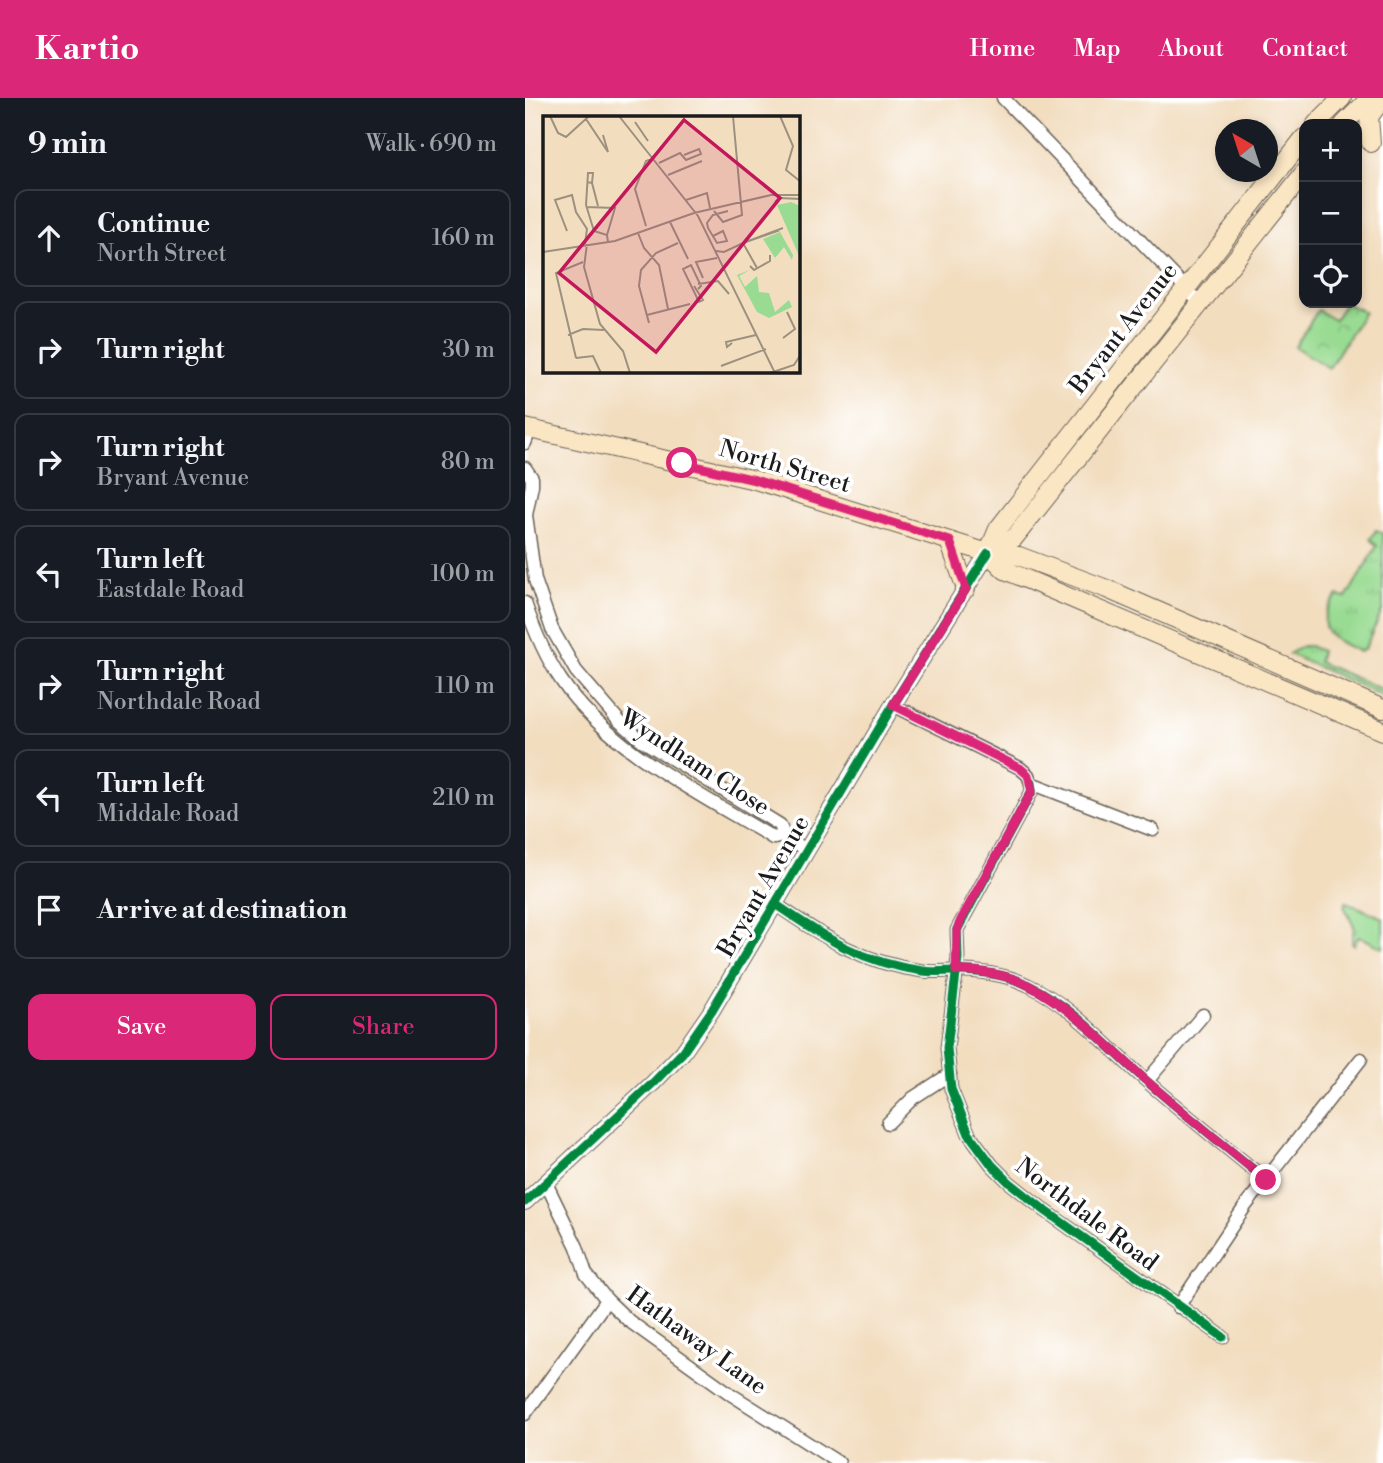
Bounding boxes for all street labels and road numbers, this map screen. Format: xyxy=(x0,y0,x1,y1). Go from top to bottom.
street label: Bryant Avenue xyxy=(1063,257,1184,401)
street label: North Street xyxy=(716,434,854,500)
street label: Wyndham Close xyxy=(613,703,775,823)
street label: Bryant Avenue xyxy=(711,810,817,964)
street label: Northdale Road xyxy=(1009,1151,1164,1278)
street label: Hathaway Lane xyxy=(620,1280,772,1402)

